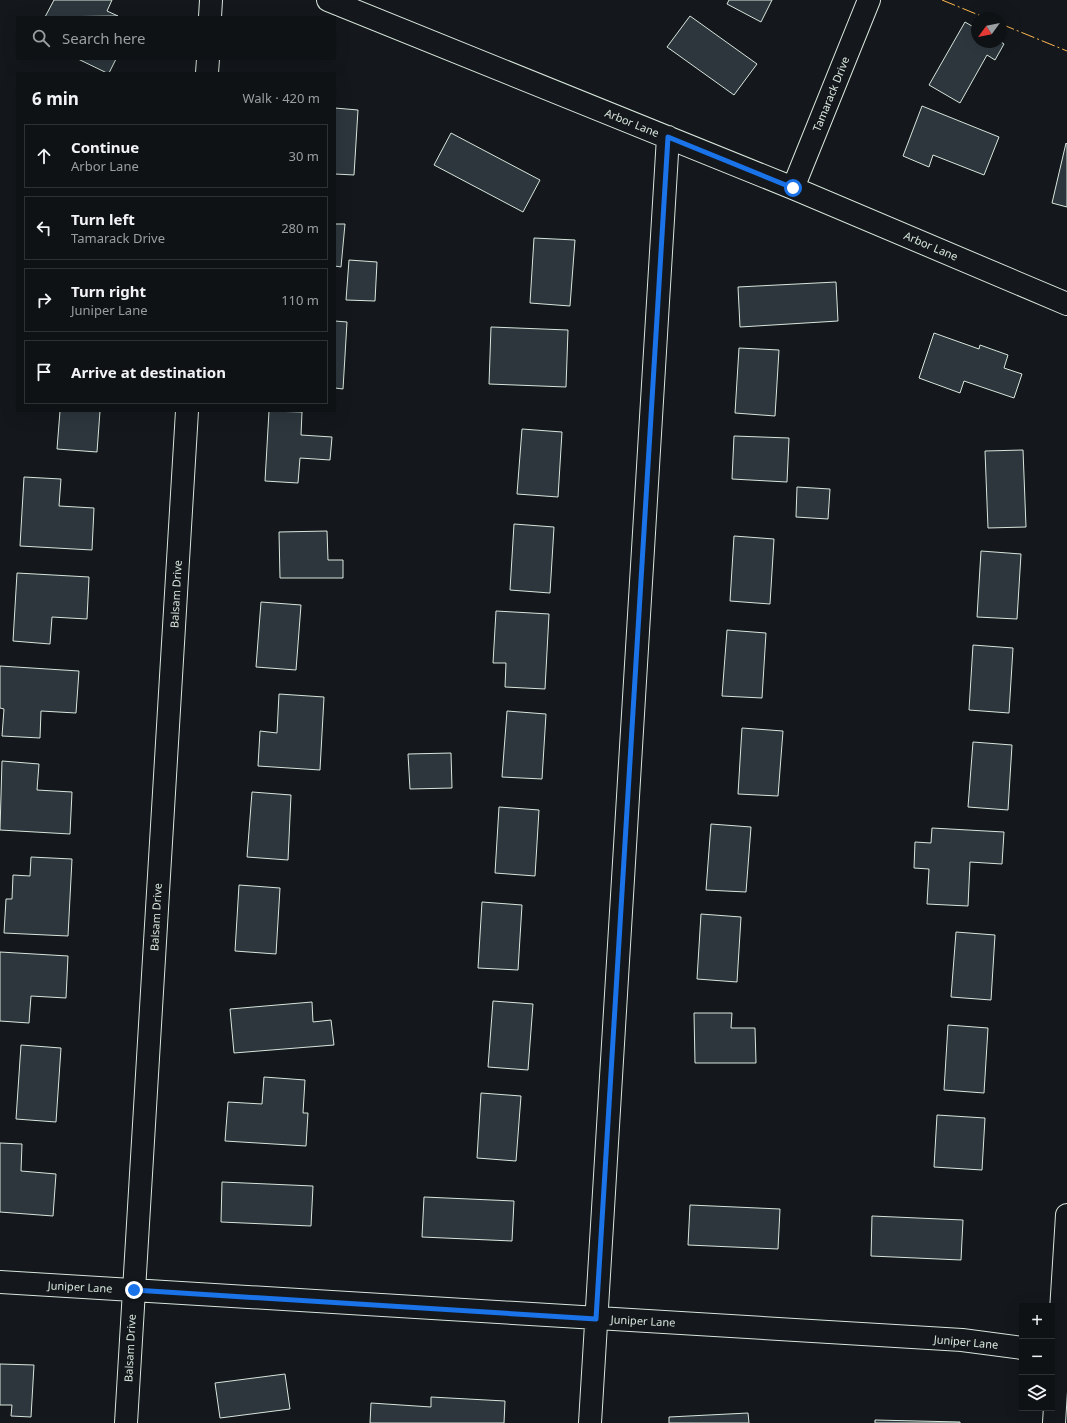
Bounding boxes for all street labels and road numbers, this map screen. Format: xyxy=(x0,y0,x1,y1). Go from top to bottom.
street label: Tamarack Drive xyxy=(809,54,852,134)
street label: Arbor Lane xyxy=(603,105,662,140)
street label: Arbor Lane xyxy=(902,227,961,264)
street label: Balsam Drive xyxy=(166,560,185,628)
street label: Balsam Drive xyxy=(146,883,165,951)
street label: Juniper Lane xyxy=(46,1277,113,1296)
street label: Juniper Lane xyxy=(609,1311,676,1330)
street label: Balsam Drive xyxy=(120,1314,139,1382)
street label: Juniper Lane xyxy=(932,1331,999,1352)

